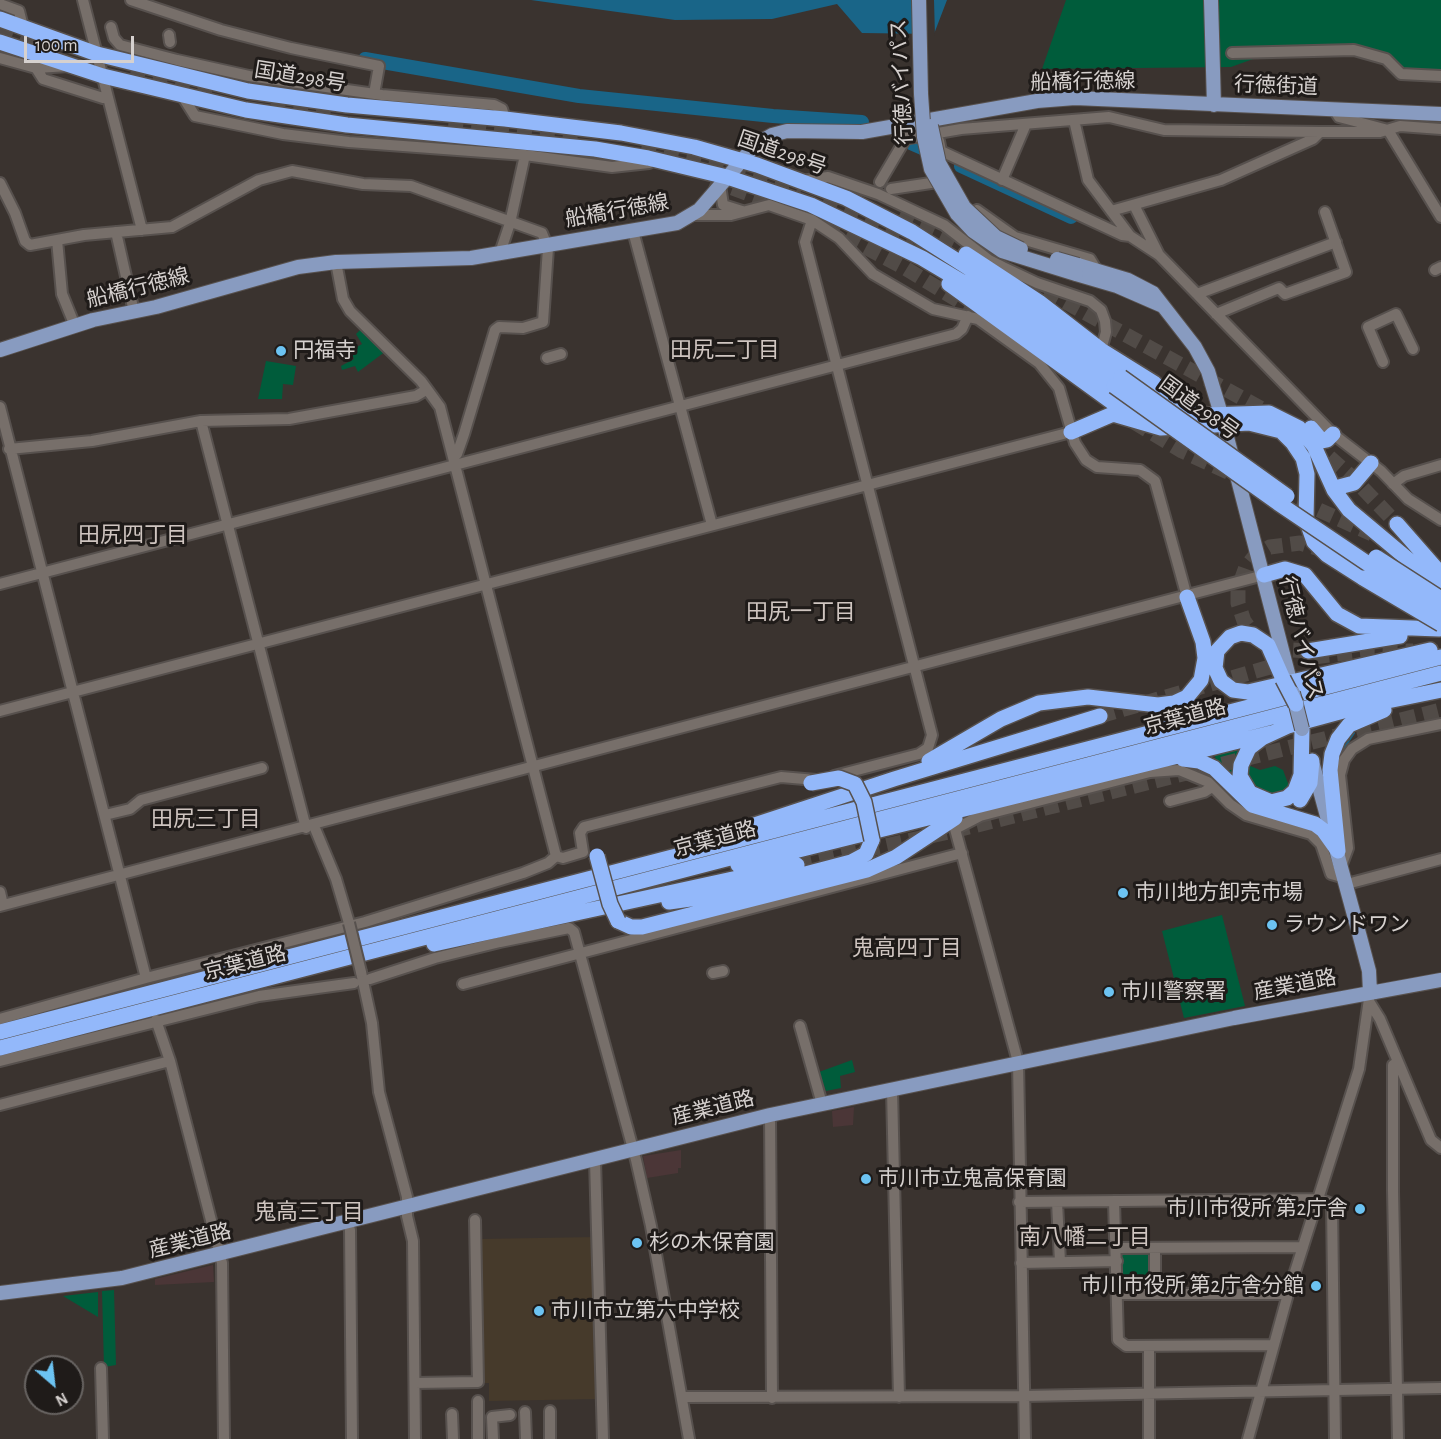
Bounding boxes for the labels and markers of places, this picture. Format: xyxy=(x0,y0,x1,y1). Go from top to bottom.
place label: 円福寺 xyxy=(293,338,356,364)
marker: 円福寺 xyxy=(274,344,288,358)
place label: 市川地方卸売市場 xyxy=(1135,880,1303,906)
marker: 市川地方卸売市場 xyxy=(1116,886,1130,900)
place label: ラウンドワン xyxy=(1284,912,1410,938)
marker: ラウンドワン xyxy=(1265,918,1279,932)
place label: 市川警察署 xyxy=(1121,979,1226,1005)
marker: 市川警察署 xyxy=(1102,985,1116,999)
place label: 市川市立鬼高保育園 xyxy=(878,1166,1067,1192)
marker: 市川市立鬼高保育園 xyxy=(859,1172,873,1186)
place label: 市川市役所 第2庁舎 xyxy=(1167,1196,1348,1222)
marker: 市川市役所 第2庁舎 xyxy=(1353,1202,1367,1216)
place label: 杉の木保育園 xyxy=(649,1230,775,1256)
marker: 杉の木保育園 xyxy=(630,1236,644,1250)
place label: 市川市役所 第2庁舎分館 xyxy=(1081,1273,1304,1299)
marker: 市川市役所 第2庁舎分館 xyxy=(1309,1279,1323,1293)
place label: 市川市立第六中学校 xyxy=(551,1298,740,1324)
marker: 市川市立第六中学校 xyxy=(532,1304,546,1318)

